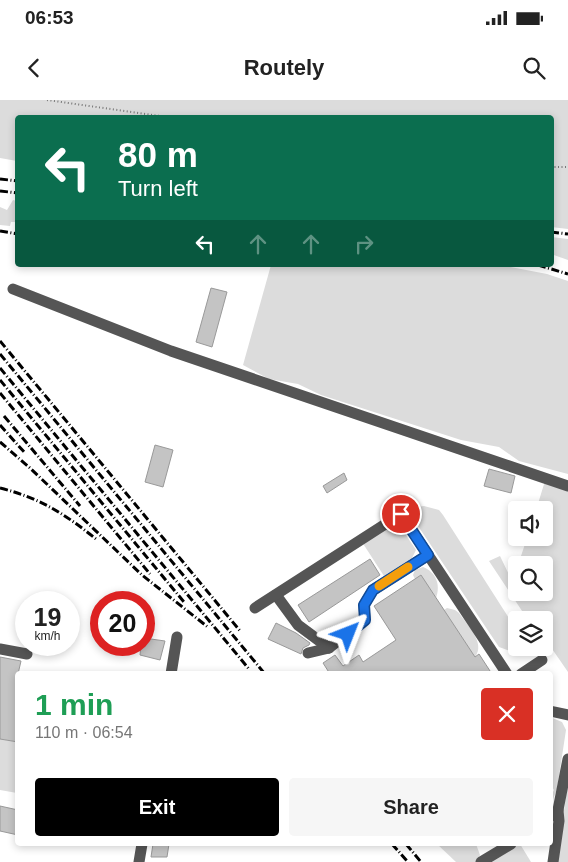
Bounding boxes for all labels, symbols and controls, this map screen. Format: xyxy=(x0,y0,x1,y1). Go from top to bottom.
text: 06:53 xyxy=(25,7,74,28)
icon: back xyxy=(20,54,48,82)
icon: search xyxy=(520,54,548,82)
text: Routely xyxy=(244,55,324,80)
icon: left xyxy=(35,135,100,200)
text: 80 m xyxy=(118,135,198,174)
text: Turn left xyxy=(118,176,198,201)
icon: left xyxy=(191,230,219,258)
icon: ahead xyxy=(244,230,272,258)
icon: ahead xyxy=(297,230,325,258)
icon: right xyxy=(350,230,378,258)
pin xyxy=(380,493,422,535)
icon: arrive xyxy=(387,500,415,528)
map controls xyxy=(508,501,553,656)
button: sound xyxy=(508,501,553,546)
button: search xyxy=(508,556,553,601)
speed limit sign: 20 xyxy=(90,591,155,656)
text: 19 xyxy=(34,603,61,631)
position arrow xyxy=(321,607,373,659)
button: layers xyxy=(508,611,553,656)
text: km/h xyxy=(34,629,61,643)
text: 1 min xyxy=(35,688,113,721)
button: close xyxy=(481,688,533,740)
text: 110 m · 06:54 xyxy=(35,724,133,741)
button: Exit xyxy=(35,778,279,836)
button: Share xyxy=(289,778,533,836)

